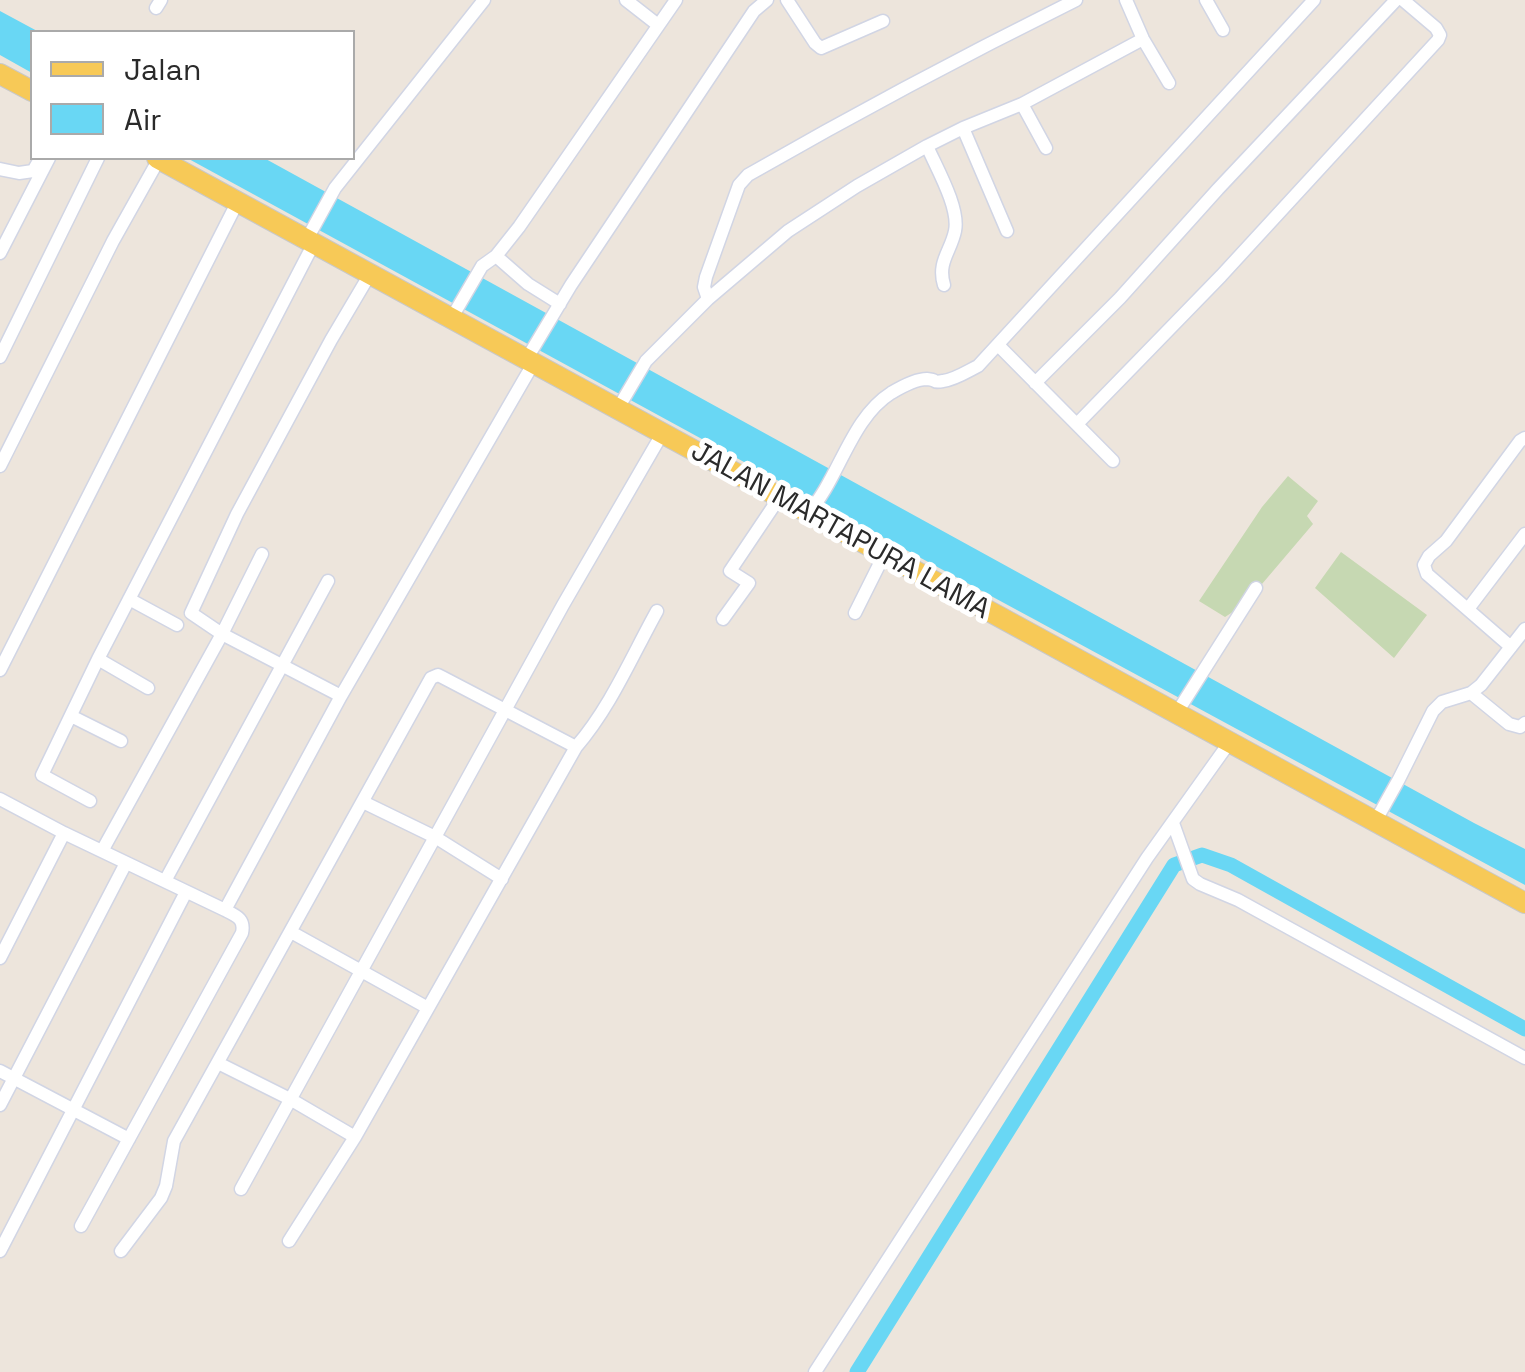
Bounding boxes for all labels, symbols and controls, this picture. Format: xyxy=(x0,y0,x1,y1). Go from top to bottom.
legend xyxy=(30,30,355,160)
text: Jalan xyxy=(124,50,201,89)
text: Air xyxy=(124,100,162,139)
street label: JALAN MARTAPURA LAMA xyxy=(685,435,995,627)

